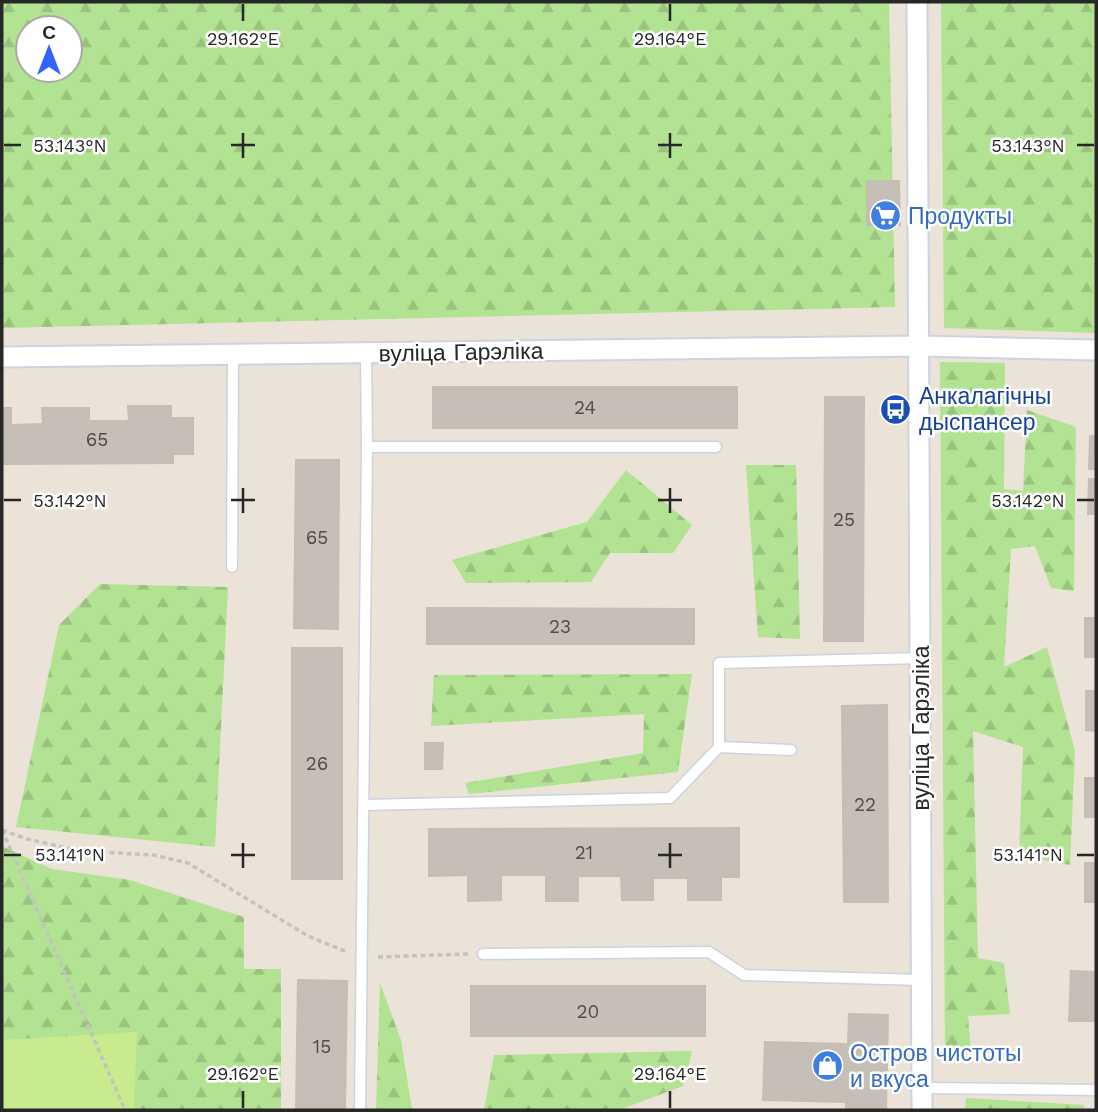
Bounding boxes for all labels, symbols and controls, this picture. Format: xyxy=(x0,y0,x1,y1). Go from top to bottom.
north arrow xyxy=(14,14,84,84)
text: С xyxy=(42,21,56,44)
text: 29.162°E xyxy=(207,28,279,49)
text: 29.164°E xyxy=(634,28,706,49)
text: 53.143°N xyxy=(33,135,107,156)
text: 53.143°N xyxy=(991,135,1065,156)
supermarket icon: Продукты xyxy=(868,199,902,233)
place label: Продукты xyxy=(908,203,1012,230)
street label: вуліца Гарэліка xyxy=(378,338,544,367)
place label: Анкалагічны дыспансер xyxy=(919,383,1051,436)
bus stop icon: Анкалагічны дыспансер xyxy=(879,392,913,426)
house number: 24 xyxy=(574,396,596,419)
house number: 65 xyxy=(86,428,108,451)
text: 53.142°N xyxy=(33,490,107,511)
text: 53.142°N xyxy=(991,490,1065,511)
house number: 25 xyxy=(833,508,855,531)
house number: 65 xyxy=(306,526,328,549)
house number: 23 xyxy=(549,615,571,638)
street label: вуліца Гарэліка xyxy=(908,645,935,810)
house number: 26 xyxy=(306,752,328,775)
house number: 22 xyxy=(854,793,876,816)
house number: 21 xyxy=(575,841,593,864)
text: 53.141°N xyxy=(35,844,105,865)
text: 53.141°N xyxy=(993,844,1063,865)
house number: 20 xyxy=(577,1000,599,1023)
house number: 15 xyxy=(313,1035,331,1058)
place label: Остров чистоты и вкуса xyxy=(850,1040,1022,1093)
shop icon: Остров чистоты и вкуса xyxy=(810,1049,844,1083)
text: 29.162°E xyxy=(207,1063,279,1084)
text: 29.164°E xyxy=(634,1063,706,1084)

